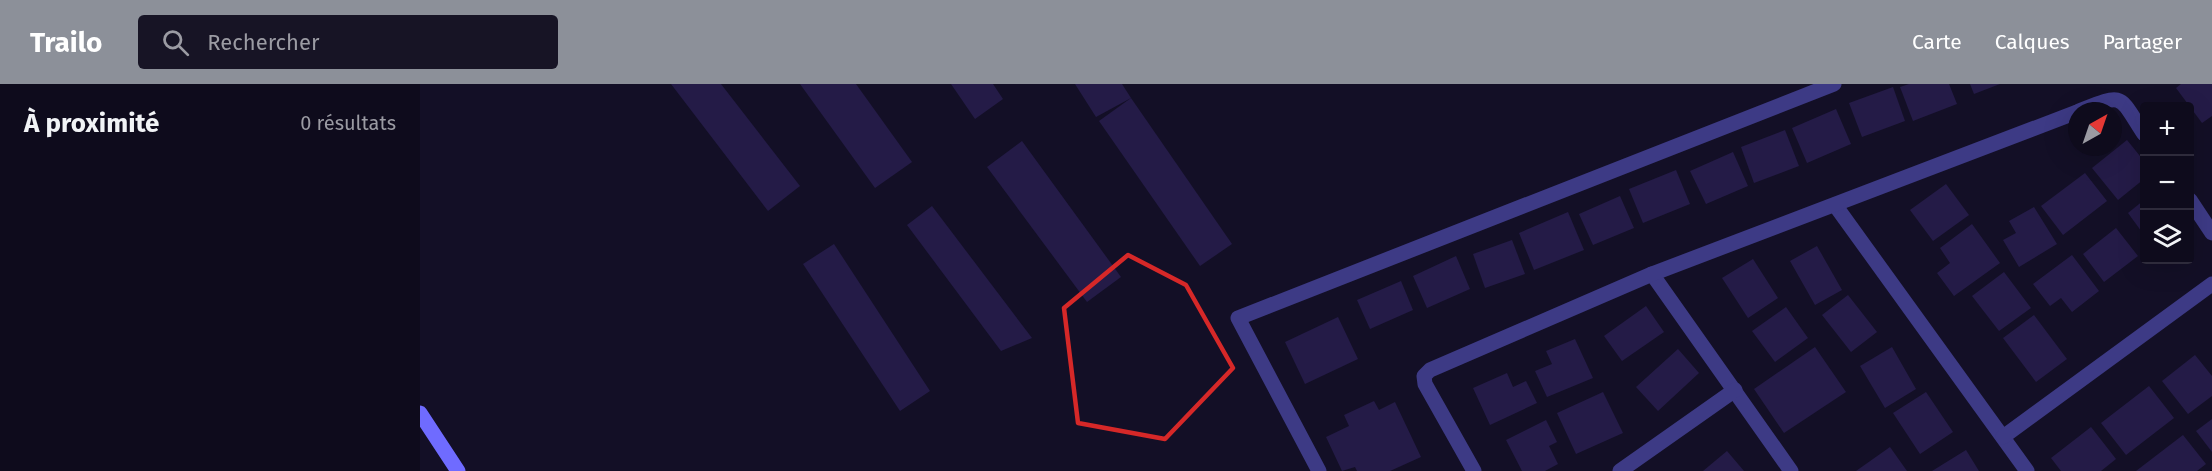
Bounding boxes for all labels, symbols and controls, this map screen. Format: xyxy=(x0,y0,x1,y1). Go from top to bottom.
search box xyxy=(138,15,558,69)
text: Trailo xyxy=(30,26,102,59)
icon: search xyxy=(159,26,192,59)
text: Rechercher xyxy=(207,29,319,56)
text: Carte xyxy=(1912,29,1962,55)
text: Calques xyxy=(1995,29,2070,55)
text: Partager xyxy=(2103,29,2182,55)
north arrow xyxy=(2068,102,2122,156)
map controls xyxy=(2140,102,2194,264)
button: + xyxy=(2140,102,2194,156)
text: À proximité xyxy=(24,108,159,139)
text: 0 résultats xyxy=(300,111,396,135)
button: − xyxy=(2140,156,2194,210)
button: layers xyxy=(2140,210,2194,264)

